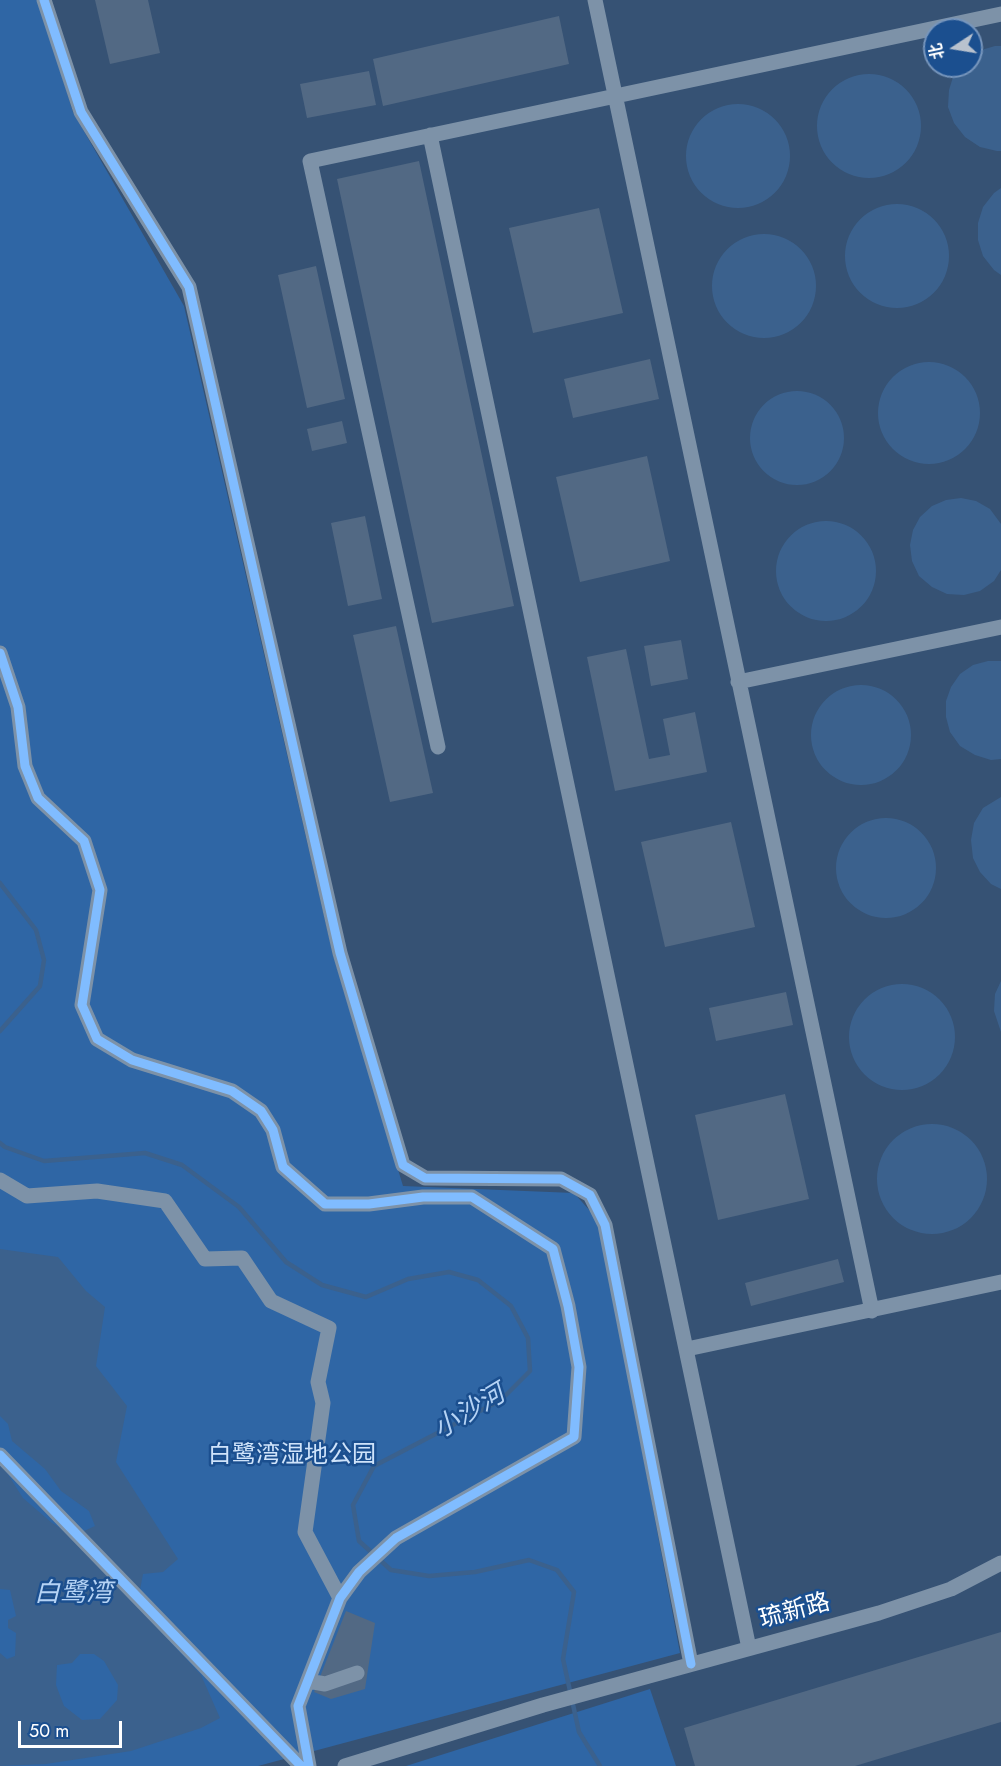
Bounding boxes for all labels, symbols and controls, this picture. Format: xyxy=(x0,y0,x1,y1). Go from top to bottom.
north arrow xyxy=(923,18,983,78)
text: 北 xyxy=(924,41,950,62)
water label: 小沙河 xyxy=(429,1380,511,1446)
park label: 白鹭湾湿地公园 xyxy=(208,1442,376,1470)
water label: 白鹭湾 xyxy=(34,1579,112,1611)
street label: 琉新路 xyxy=(756,1589,834,1635)
scale bar xyxy=(21,1709,124,1747)
text: 50 m xyxy=(29,1718,69,1744)

